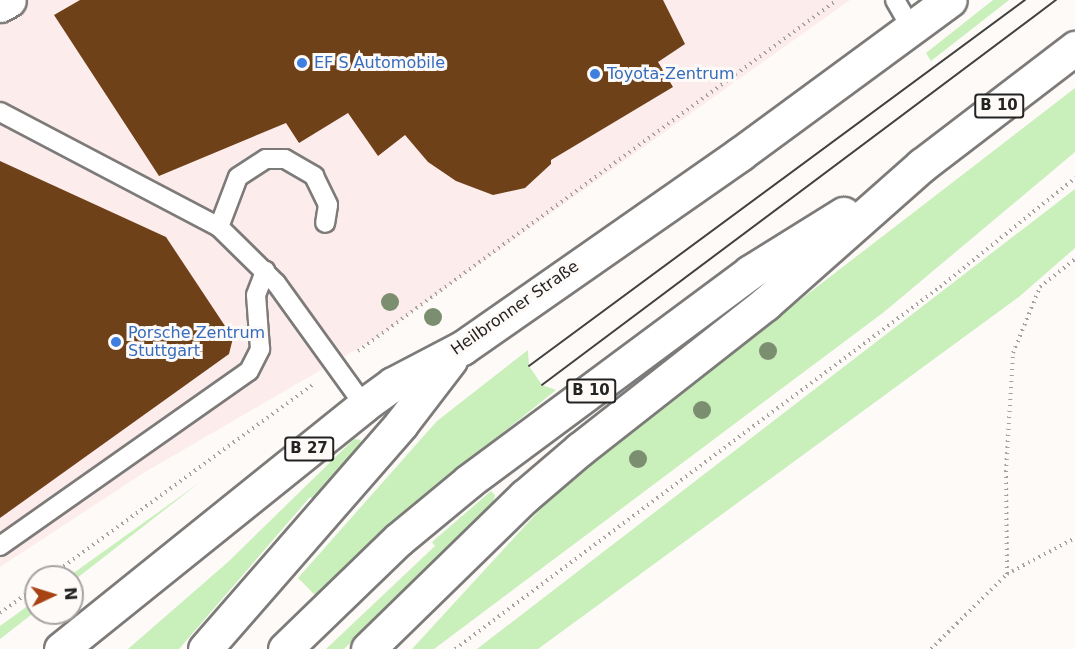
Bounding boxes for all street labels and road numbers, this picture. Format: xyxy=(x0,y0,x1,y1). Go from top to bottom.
road number: B 10 xyxy=(974,94,1024,118)
street label: Heilbronner Straße xyxy=(447,257,583,359)
road number: B 10 xyxy=(566,379,616,403)
road number: B 27 xyxy=(284,437,334,461)

